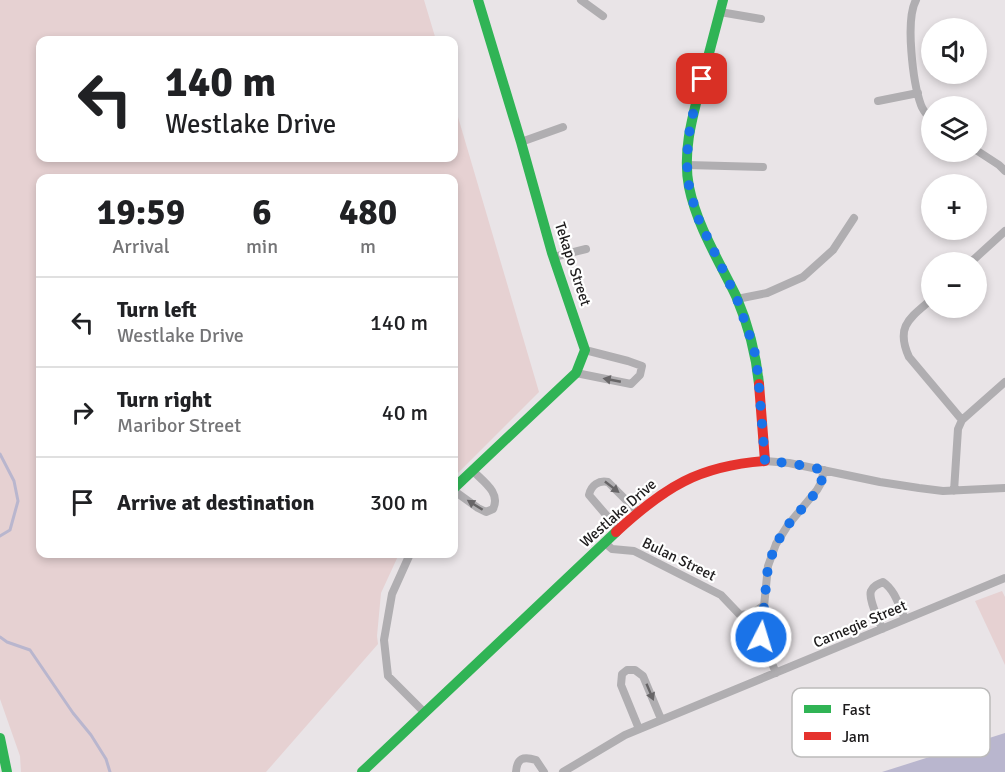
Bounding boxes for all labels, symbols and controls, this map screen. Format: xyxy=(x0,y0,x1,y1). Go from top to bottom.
map controls xyxy=(921,18,987,318)
button: sound xyxy=(921,18,987,84)
pin xyxy=(676,53,727,104)
text: 140 m xyxy=(165,57,276,108)
icon: left xyxy=(66,60,144,138)
icon: arrive xyxy=(685,62,718,95)
button: layers xyxy=(921,96,987,162)
text: Westlake Drive xyxy=(165,108,336,141)
button: + xyxy=(921,174,987,240)
text: 19:59 xyxy=(97,190,185,235)
text: 6 xyxy=(252,190,272,235)
text: 480 xyxy=(339,190,397,235)
street label: Tekapo Street xyxy=(551,220,595,308)
text: Arrival xyxy=(112,234,170,259)
text: min xyxy=(246,234,278,259)
text: m xyxy=(360,234,376,259)
button: − xyxy=(921,252,987,318)
text: Turn left xyxy=(117,296,197,323)
icon: left xyxy=(66,306,99,339)
text: 140 m xyxy=(370,309,428,336)
text: Westlake Drive xyxy=(117,323,244,348)
one-way arrow xyxy=(602,376,621,385)
text: Turn right xyxy=(117,386,212,413)
icon: right xyxy=(66,396,99,429)
text: 40 m xyxy=(382,399,428,426)
text: Maribor Street xyxy=(117,413,241,438)
street label: Westlake Drive xyxy=(576,475,660,551)
one-way arrow xyxy=(604,481,620,493)
icon: arrive xyxy=(66,486,99,519)
text: Arrive at destination xyxy=(117,489,314,516)
text: 300 m xyxy=(370,489,428,516)
one-way arrow xyxy=(467,500,483,511)
street label: Bulan Street xyxy=(639,533,719,585)
street label: Carnegie Street xyxy=(811,596,909,652)
position arrow xyxy=(729,605,793,669)
one-way arrow xyxy=(645,684,654,701)
legend xyxy=(792,688,990,757)
text: Fast xyxy=(842,700,871,720)
text: Jam xyxy=(842,727,870,747)

